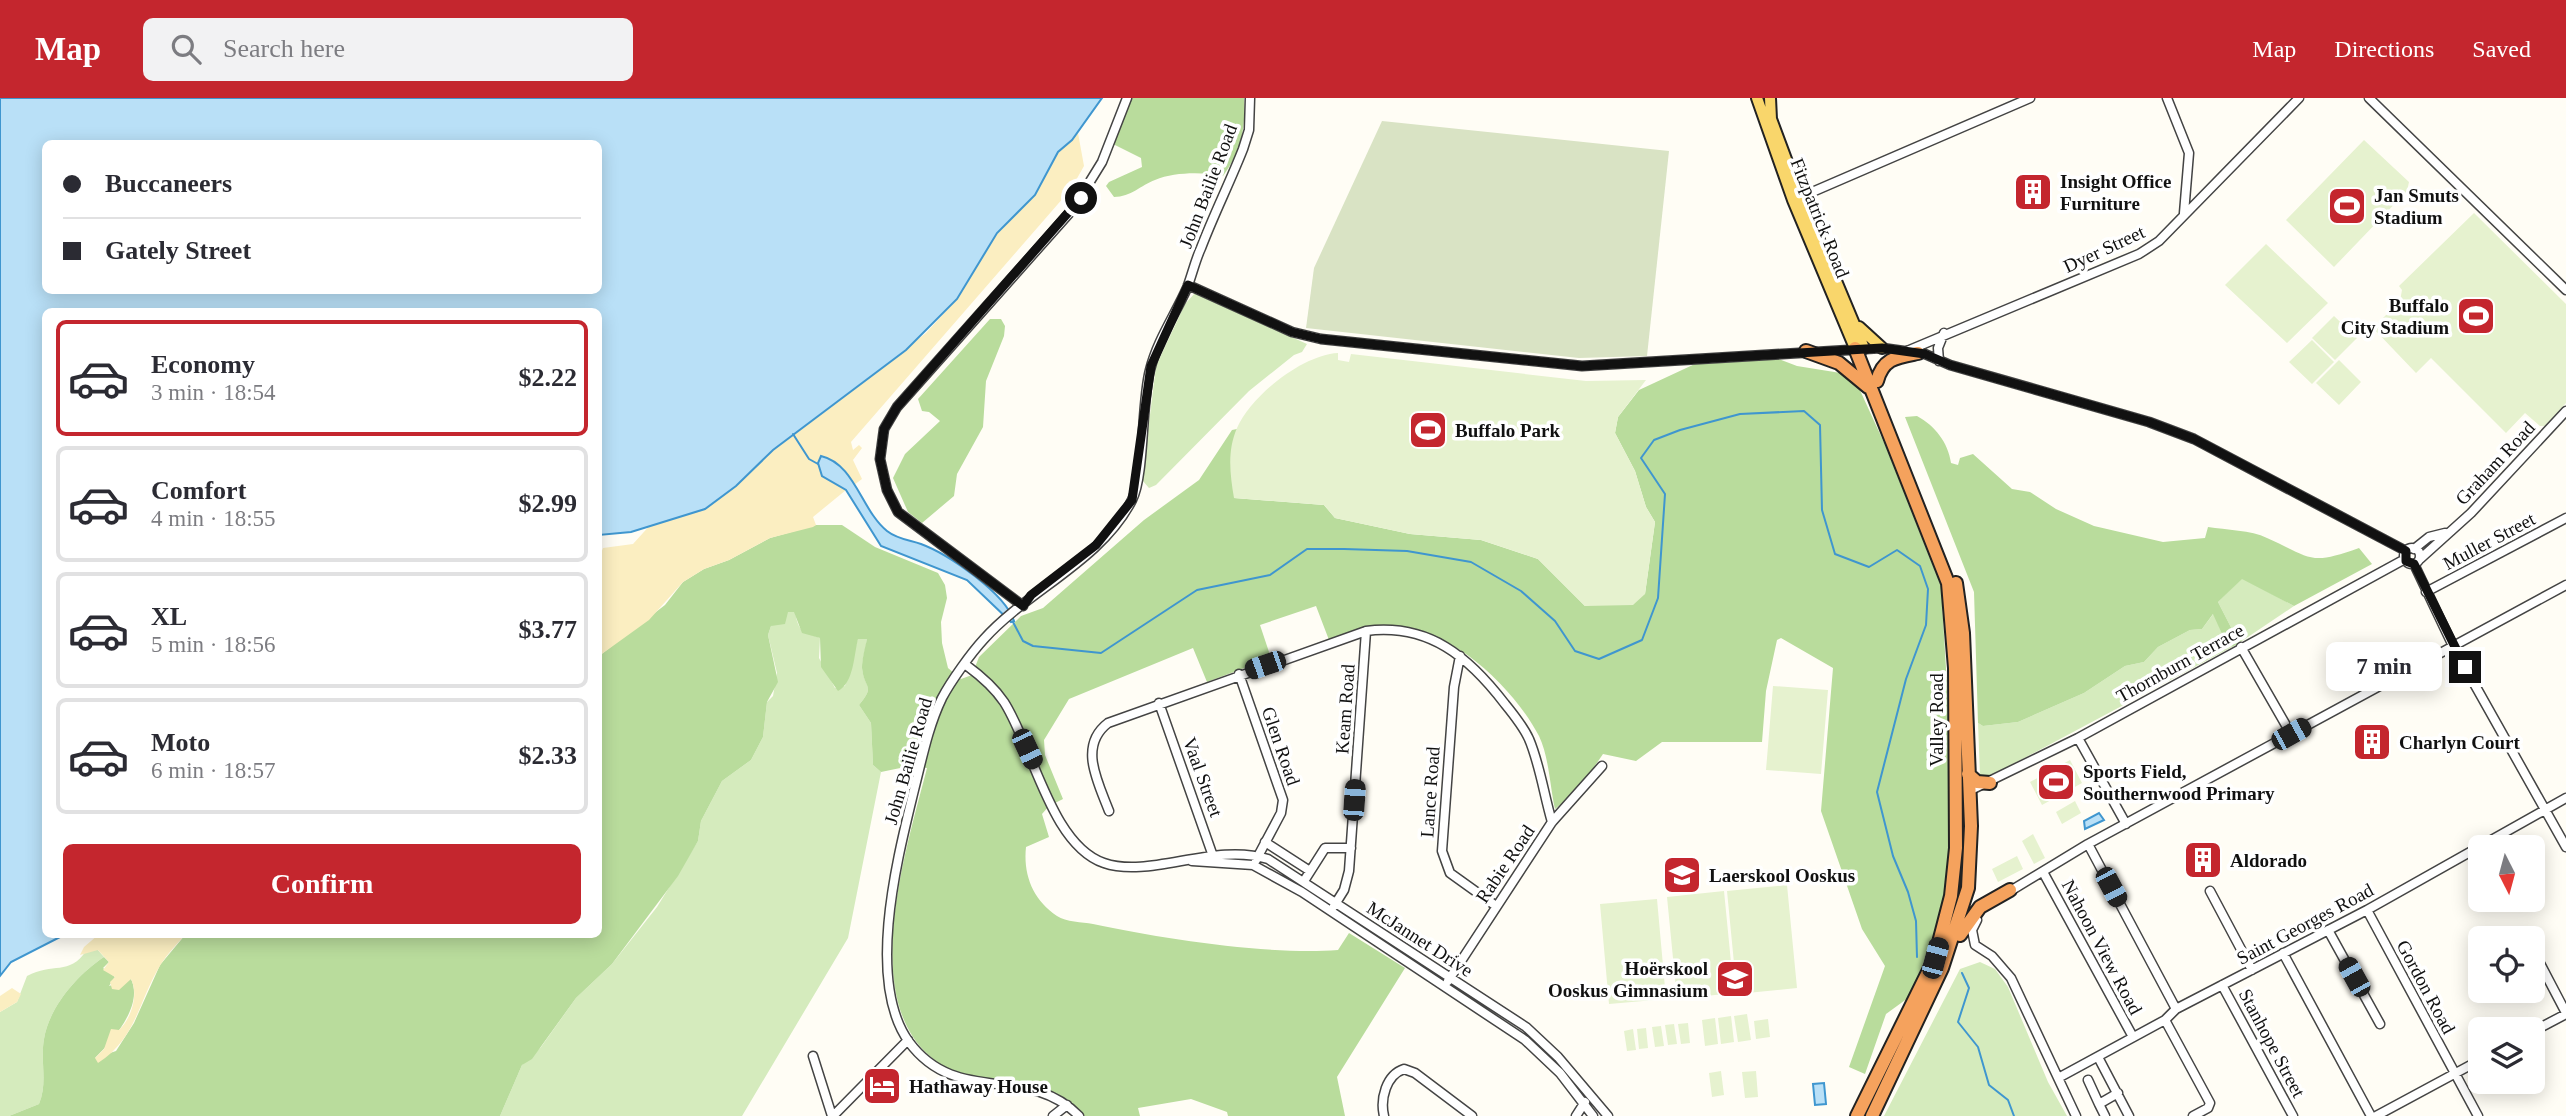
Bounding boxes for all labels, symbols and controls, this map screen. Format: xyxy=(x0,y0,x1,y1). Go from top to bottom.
search box xyxy=(143,18,633,81)
icon: search xyxy=(167,30,205,68)
text: Map xyxy=(35,31,101,67)
text: Search here xyxy=(223,34,345,63)
text: Map xyxy=(2252,36,2296,62)
text: Directions xyxy=(2334,36,2434,62)
text: Saved xyxy=(2472,36,2531,62)
street label: John Bailie Road xyxy=(1175,121,1241,251)
street label: Fitzpatrick Road xyxy=(1786,155,1854,281)
text: Buccaneers xyxy=(105,169,232,198)
building icon: Insight Office Furniture xyxy=(2012,171,2054,213)
place label: Insight Office Furniture xyxy=(2060,171,2171,214)
route start xyxy=(1065,182,1097,214)
sports icon: Jan Smuts Stadium xyxy=(2326,185,2368,227)
place label: Jan Smuts Stadium xyxy=(2374,185,2459,228)
street label: Dyer Street xyxy=(2060,221,2149,277)
text: Gately Street xyxy=(105,236,251,265)
place label: Buffalo City Stadium xyxy=(2341,295,2449,338)
sports icon: Buffalo City Stadium xyxy=(2455,295,2497,337)
icon: car xyxy=(67,347,130,410)
text: Economy xyxy=(151,350,255,379)
text: $2.22 xyxy=(519,363,577,392)
text: 3 min · 18:54 xyxy=(151,380,276,405)
sports icon: Buffalo Park xyxy=(1407,409,1449,451)
street label: Graham Road xyxy=(2451,417,2539,509)
place label: Buffalo Park xyxy=(1455,420,1560,441)
icon: car xyxy=(67,473,130,536)
text: Comfort xyxy=(151,476,246,505)
text: $2.99 xyxy=(519,489,577,518)
text: 4 min · 18:55 xyxy=(151,506,276,531)
street label: Muller Street xyxy=(2440,508,2539,574)
icon: car xyxy=(67,599,130,662)
text: XL xyxy=(151,602,187,631)
text: $3.77 xyxy=(519,615,577,644)
street label: Thornburn Terrace xyxy=(2113,619,2247,707)
text: 5 min · 18:56 xyxy=(151,632,276,657)
callout: 7 min xyxy=(2325,642,2440,692)
car xyxy=(1242,648,1289,682)
route end xyxy=(2449,651,2481,683)
text: 7 min xyxy=(2356,654,2412,679)
street label: Keam Road xyxy=(1331,663,1359,755)
street label: Valley Road xyxy=(1926,673,1947,767)
street label: John Bailie Road xyxy=(880,695,936,827)
street label: Glen Road xyxy=(1258,704,1304,789)
car xyxy=(2268,715,2315,753)
building icon: Charlyn Court xyxy=(2351,721,2393,763)
icon: car xyxy=(67,725,130,788)
car xyxy=(1009,726,1046,772)
text: Moto xyxy=(151,728,210,757)
place label: Charlyn Court xyxy=(2399,732,2521,753)
street label: Vaal Street xyxy=(1179,734,1227,820)
text: $2.33 xyxy=(519,741,577,770)
street label: Lance Road xyxy=(1416,745,1444,838)
text: 6 min · 18:57 xyxy=(151,758,276,783)
sports icon: Sports Field, Southernwood Primary xyxy=(2035,761,2077,803)
place label: Sports Field, Southernwood Primary xyxy=(2083,761,2275,804)
car xyxy=(1343,778,1366,822)
street label: Rabie Road xyxy=(1471,821,1539,907)
north arrow xyxy=(2468,835,2544,912)
map controls xyxy=(2468,835,2545,1094)
building icon: Aldorado xyxy=(2182,839,2224,881)
button: Confirm xyxy=(63,844,581,924)
place label: Aldorado xyxy=(2230,850,2307,871)
school or university icon: Laerskool Ooskus xyxy=(1661,854,1703,896)
car xyxy=(2092,864,2131,910)
place label: Laerskool Ooskus xyxy=(1709,865,1855,886)
street label: Nahoon View Road xyxy=(2058,876,2147,1018)
street label: Saint Georges Road xyxy=(2233,879,2377,969)
street label: McJannet Drive xyxy=(1363,897,1477,981)
button: locate xyxy=(2468,926,2545,1003)
car xyxy=(1920,935,1951,981)
street label: Gordon Road xyxy=(2393,937,2460,1038)
car xyxy=(2335,954,2374,1000)
place label: Hoërskool Ooskus Gimnasium xyxy=(1548,958,1708,1001)
school or university icon: Hoërskool Ooskus Gimnasium xyxy=(1714,958,1756,1000)
street label: Stanhope Street xyxy=(2235,985,2310,1101)
button: layers xyxy=(2468,1017,2545,1094)
hotel icon: Hathaway House xyxy=(861,1065,903,1107)
place label: Hathaway House xyxy=(909,1076,1048,1097)

